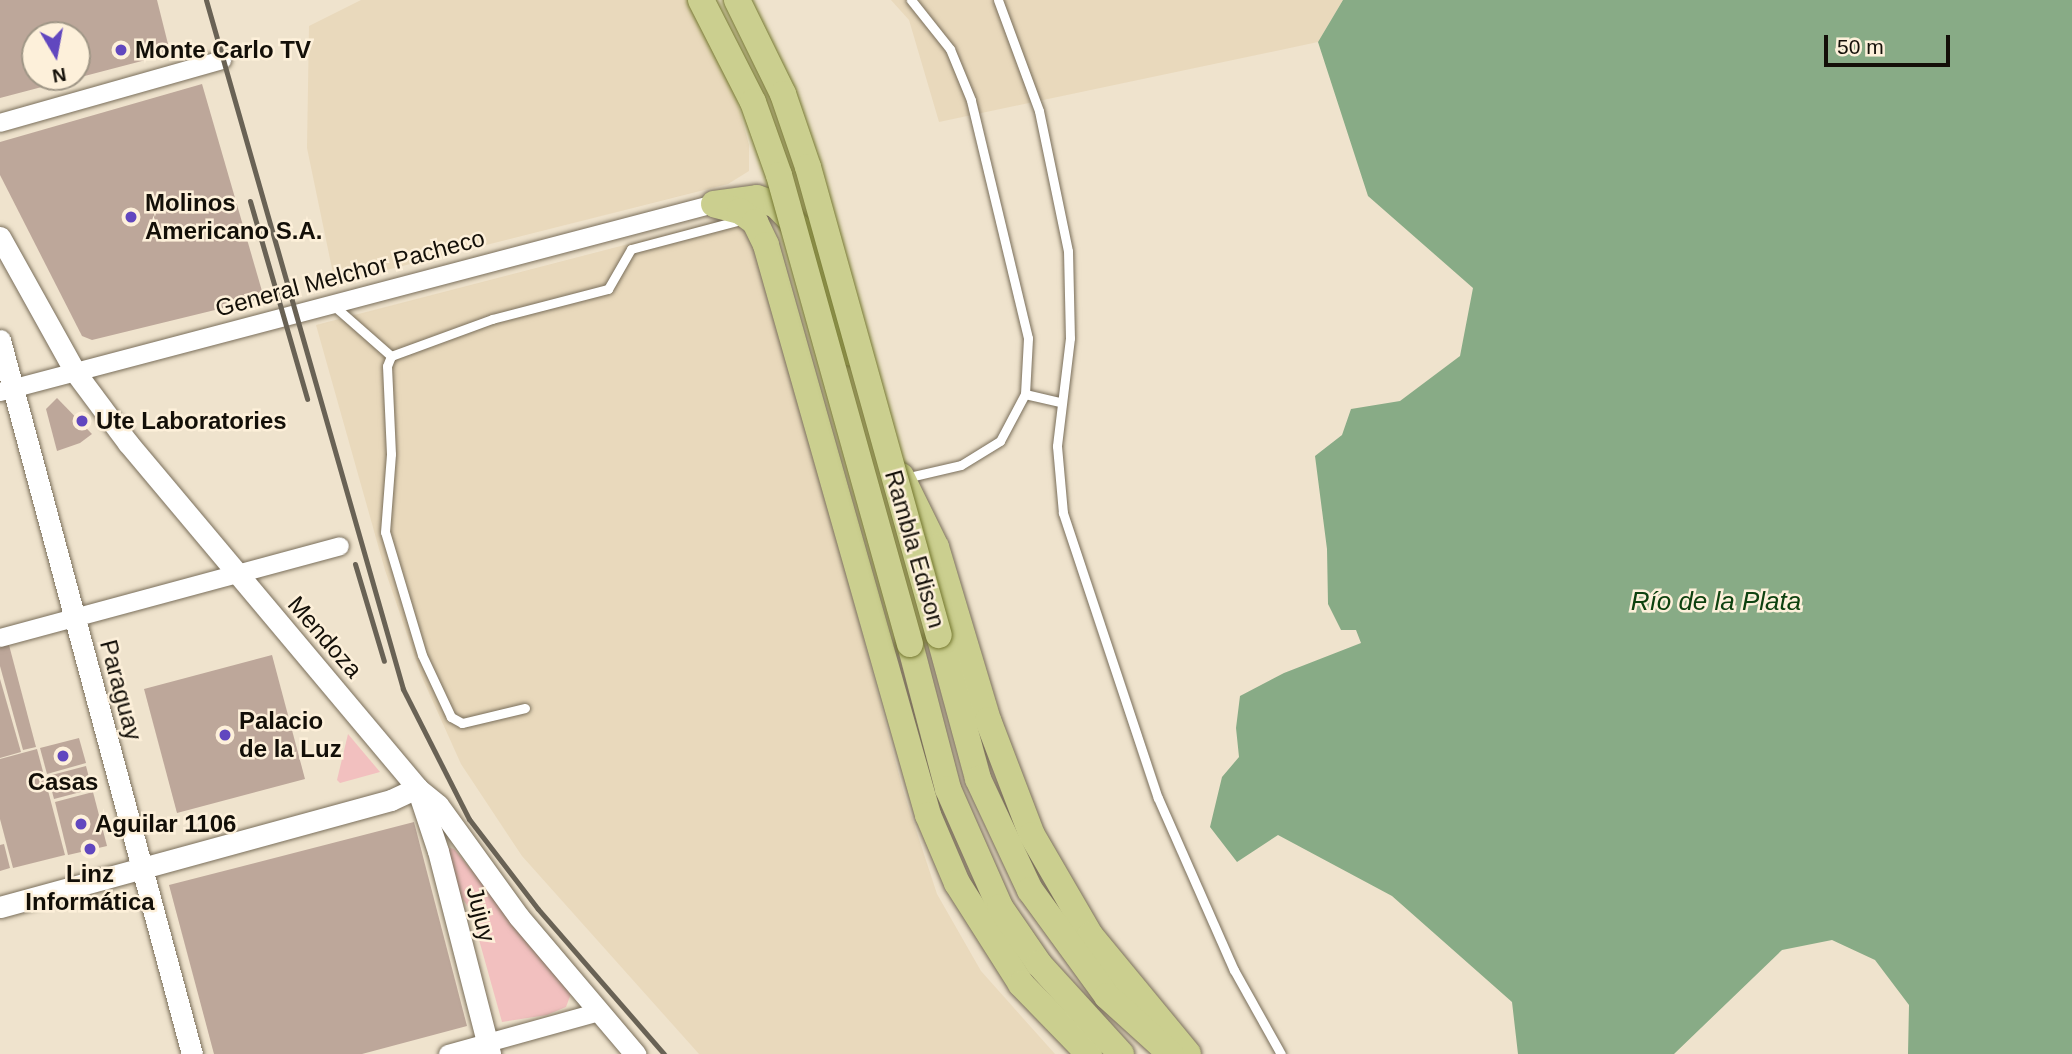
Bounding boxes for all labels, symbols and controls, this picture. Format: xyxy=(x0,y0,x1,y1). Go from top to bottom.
north arrow xyxy=(21,21,91,91)
scale bar xyxy=(1827,21,1953,65)
text: 50 m xyxy=(1837,35,1884,58)
place label: Monte Carlo TV xyxy=(135,36,311,64)
marker: Monte Carlo TV xyxy=(113,42,129,58)
text: N xyxy=(51,64,68,87)
place label: Molinos Americano S.A. xyxy=(145,189,322,245)
marker: Molinos Americano S.A. xyxy=(123,209,139,225)
street label: General Melchor Pacheco xyxy=(212,223,488,323)
place label: Ute Laboratories xyxy=(96,407,287,435)
marker: Ute Laboratories xyxy=(74,413,90,429)
street label: Rambla Edison xyxy=(879,467,951,631)
water label: Río de la Plata xyxy=(1631,586,1801,618)
street label: Mendoza xyxy=(282,590,368,684)
street label: Paraguay xyxy=(94,637,148,743)
place label: Palacio de la Luz xyxy=(239,707,342,763)
marker: Palacio de la Luz xyxy=(217,727,233,743)
marker: Casas xyxy=(55,748,71,764)
place label: Casas xyxy=(28,768,98,796)
place label: Aguilar 1106 xyxy=(95,810,236,838)
marker: Aguilar 1106 xyxy=(73,816,89,832)
marker: Linz Informática xyxy=(82,841,98,857)
place label: Linz Informática xyxy=(25,860,155,916)
street label: Jujuy xyxy=(460,883,502,945)

